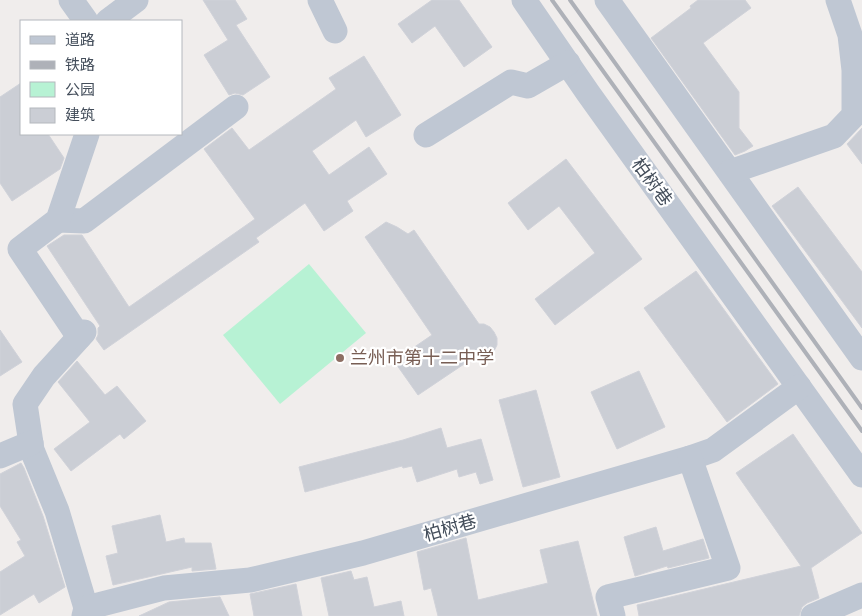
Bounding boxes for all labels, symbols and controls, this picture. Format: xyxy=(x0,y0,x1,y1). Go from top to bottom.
legend xyxy=(20,20,182,135)
text: 道路 xyxy=(65,31,95,49)
text: 铁路 xyxy=(65,56,95,74)
text: 公园 xyxy=(65,81,95,99)
text: 建筑 xyxy=(65,106,95,124)
street label: 柏树巷 xyxy=(627,154,677,210)
place label: 兰州市第十二中学 xyxy=(350,347,494,369)
marker: 兰州市第十二中学 xyxy=(334,352,346,364)
street label: 柏树巷 xyxy=(421,510,479,546)

